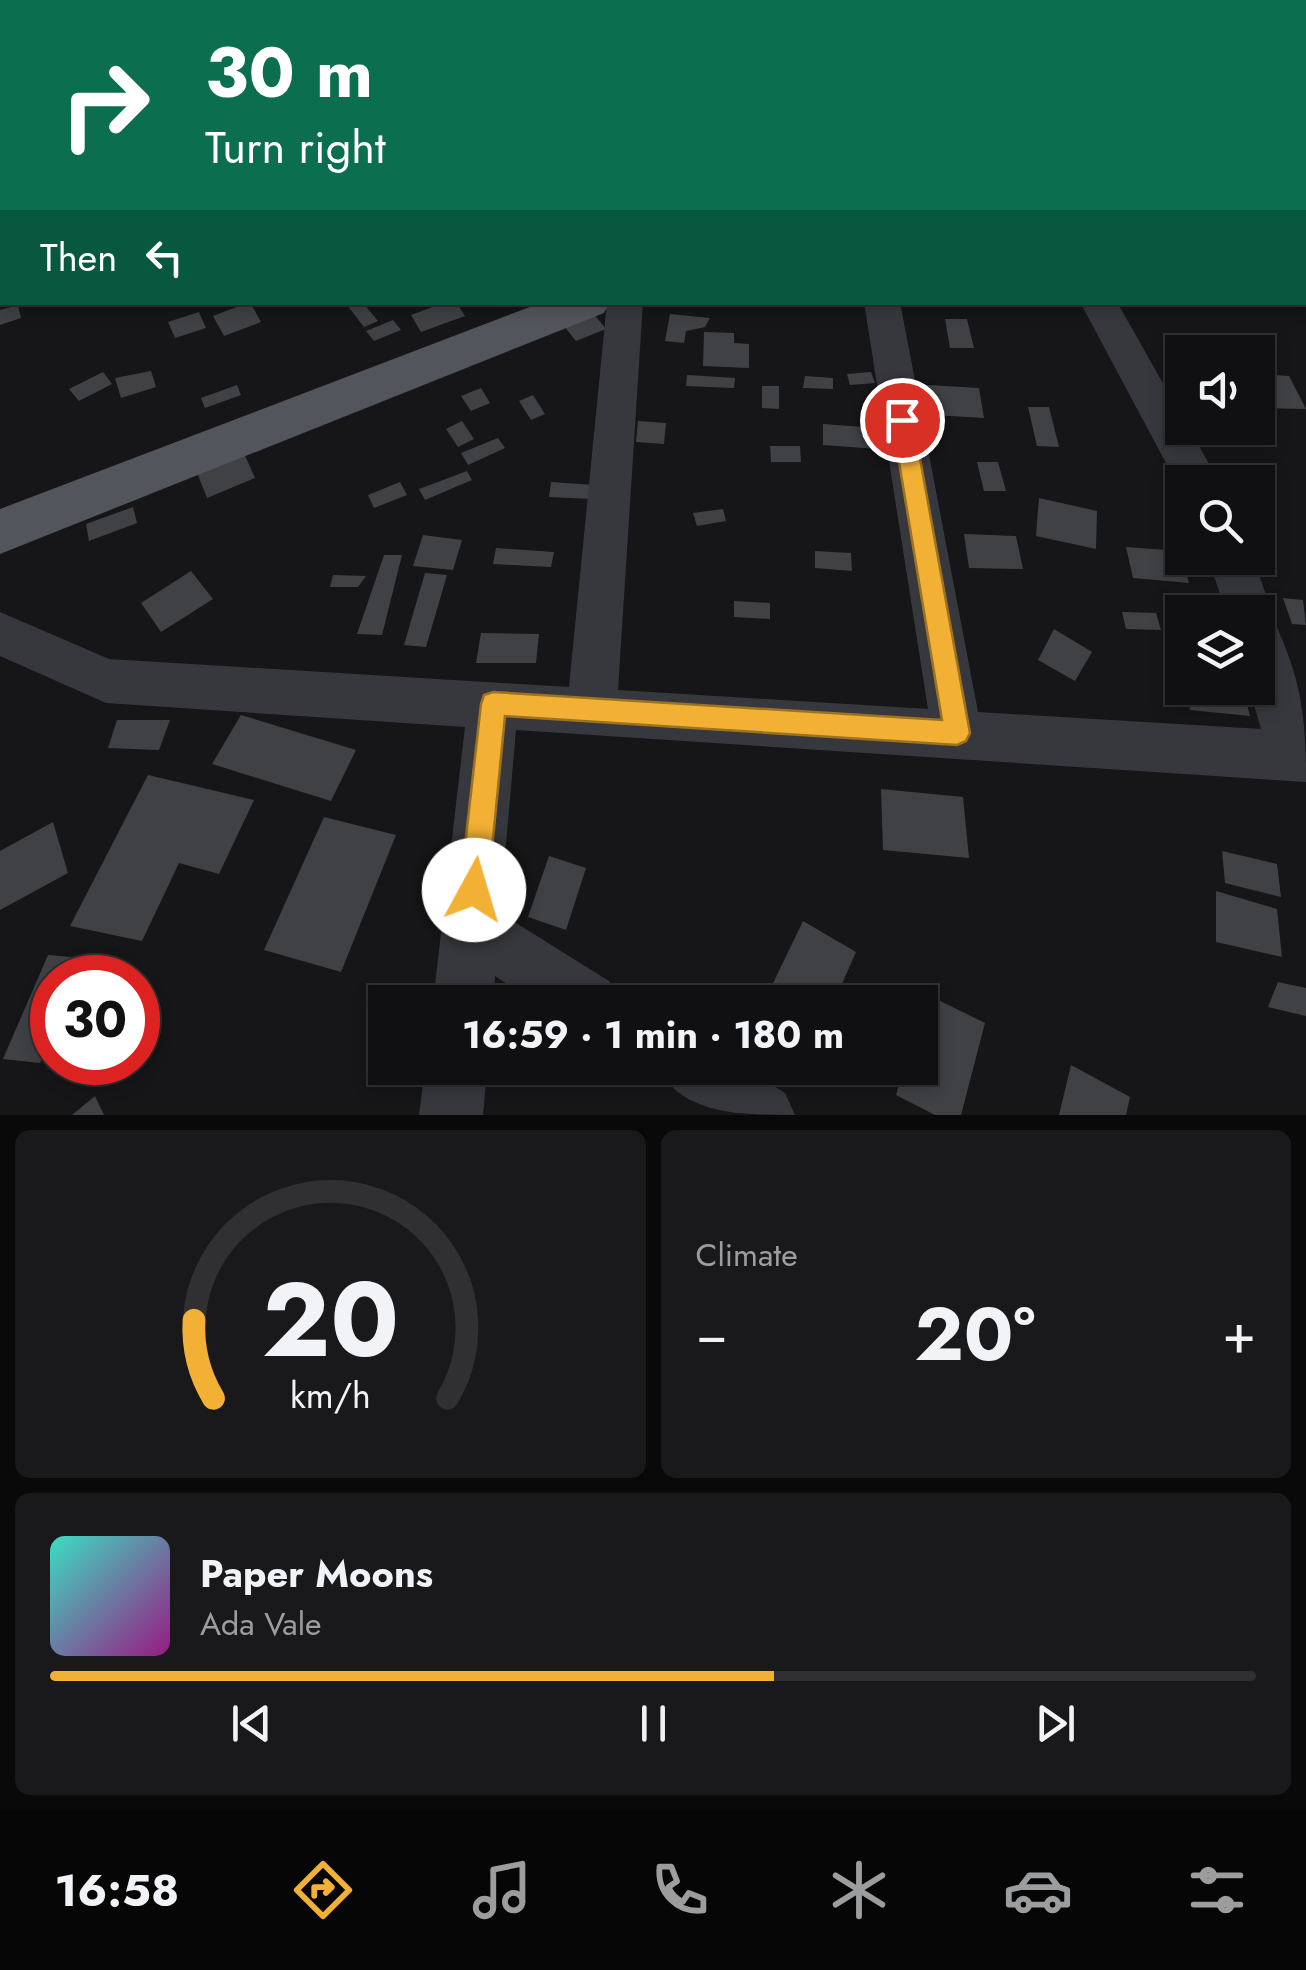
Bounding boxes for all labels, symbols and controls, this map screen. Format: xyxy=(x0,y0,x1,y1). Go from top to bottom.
text: 30 m xyxy=(205,22,373,123)
icon: right xyxy=(40,40,170,170)
text: Turn right xyxy=(205,115,386,180)
text: Then xyxy=(40,230,117,285)
icon: left xyxy=(137,230,192,285)
map controls xyxy=(1165,335,1275,705)
button: sound xyxy=(1165,335,1275,445)
pin xyxy=(860,378,945,463)
icon: arrive xyxy=(875,393,930,448)
button: search xyxy=(1165,465,1275,575)
button: layers xyxy=(1165,595,1275,705)
position arrow xyxy=(422,838,526,942)
speed limit sign: 30 xyxy=(30,955,160,1085)
text: 16:59 · 1 min · 180 m xyxy=(462,1007,844,1062)
text: Climate xyxy=(696,1232,798,1278)
text: 20 xyxy=(262,1245,399,1395)
text: 20° xyxy=(914,1280,1036,1388)
text: − xyxy=(696,1294,728,1374)
text: + xyxy=(1222,1294,1256,1374)
text: km/h xyxy=(290,1370,371,1421)
text: Paper Moons xyxy=(200,1546,433,1601)
text: Ada Vale xyxy=(200,1601,322,1647)
icon: previous xyxy=(224,1696,279,1751)
icon: pause xyxy=(626,1696,681,1751)
icon: next xyxy=(1028,1696,1083,1751)
icon: directions xyxy=(288,1855,358,1925)
icon: music xyxy=(467,1855,537,1925)
icon: phone xyxy=(645,1855,715,1925)
icon: climate xyxy=(824,1855,894,1925)
icon: car xyxy=(1003,1855,1073,1925)
icon: filters xyxy=(1182,1855,1252,1925)
text: 16:58 xyxy=(54,1858,179,1923)

